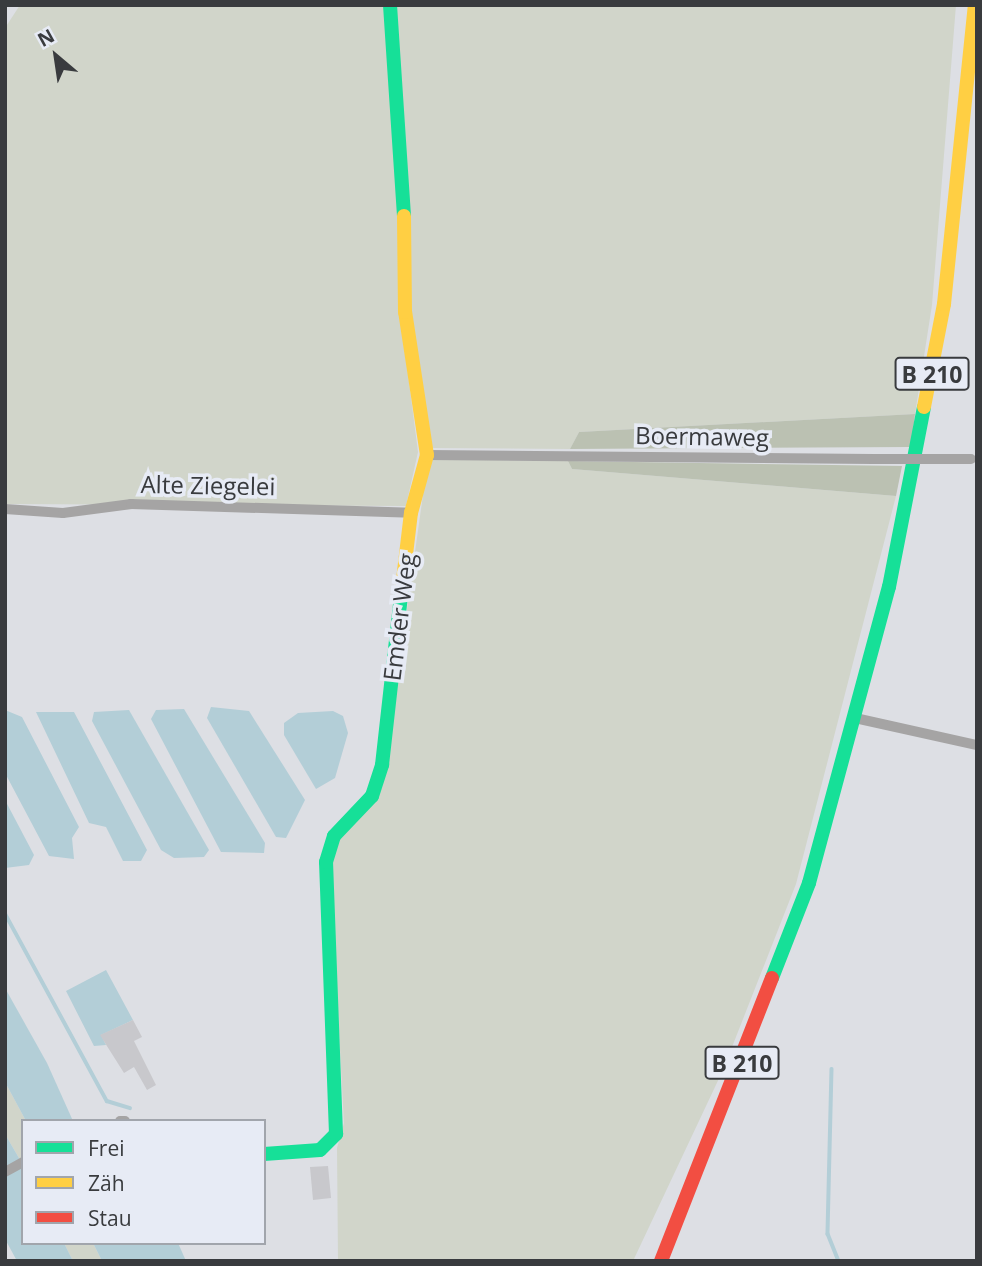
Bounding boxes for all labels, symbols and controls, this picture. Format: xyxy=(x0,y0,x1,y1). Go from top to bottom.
north arrow xyxy=(21,21,91,91)
text: N xyxy=(33,23,59,53)
road number: B 210 xyxy=(894,354,970,394)
street label: Boermaweg xyxy=(635,420,769,452)
street label: Alte Ziegelei xyxy=(140,469,276,501)
street label: Emder Weg xyxy=(377,552,421,682)
road number: B 210 xyxy=(704,1044,780,1082)
legend xyxy=(21,1119,266,1245)
text: Frei xyxy=(88,1134,125,1162)
text: Zäh xyxy=(88,1169,125,1197)
text: Stau xyxy=(88,1204,132,1232)

